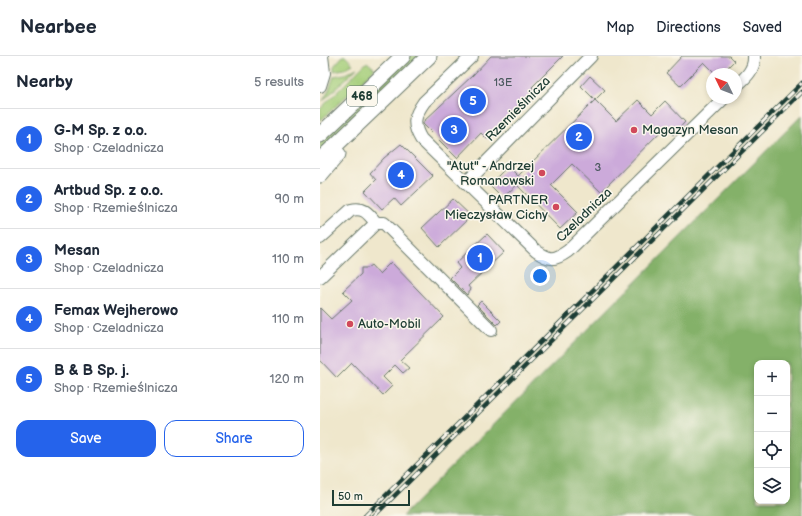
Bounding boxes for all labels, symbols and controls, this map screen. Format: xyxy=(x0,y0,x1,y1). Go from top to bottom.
text: Nearbee xyxy=(20,16,97,39)
text: Map xyxy=(606,19,634,36)
text: Directions xyxy=(656,19,721,36)
text: Saved xyxy=(743,19,782,36)
north arrow xyxy=(706,68,742,104)
text: Nearby xyxy=(16,72,73,92)
street label: Rzemieślnicza xyxy=(482,73,554,145)
text: 5 results xyxy=(254,74,304,90)
house number: 13E xyxy=(494,76,512,89)
road number: 468 xyxy=(347,86,377,106)
pin: 5 xyxy=(460,86,486,116)
pin: 3 xyxy=(441,115,467,145)
text: G-M Sp. z o.o. xyxy=(54,121,147,140)
pin: 2 xyxy=(566,122,592,152)
place label: Magazyn Mesan xyxy=(642,122,738,138)
marker: Magazyn Mesan xyxy=(629,125,639,135)
text: 1 xyxy=(26,131,32,147)
text: 40 m xyxy=(274,131,304,147)
text: Shop · Czeladnicza xyxy=(54,140,164,156)
place label: "Atut" - Andrzej Romanowski xyxy=(447,158,534,189)
pin: 4 xyxy=(388,160,414,190)
house number: 3 xyxy=(595,161,602,174)
marker: "Atut" - Andrzej Romanowski xyxy=(537,168,547,178)
text: Artbud Sp. z o.o. xyxy=(54,181,163,200)
street label: Czeladnicza xyxy=(553,184,615,246)
text: 2 xyxy=(25,191,33,207)
text: 90 m xyxy=(275,191,304,207)
place label: PARTNER Mieczysław Cichy xyxy=(445,192,548,223)
text: Shop · Rzemieślnicza xyxy=(54,200,178,216)
marker: PARTNER Mieczysław Cichy xyxy=(551,202,561,212)
text: Mesan xyxy=(54,241,100,260)
pin: 1 xyxy=(467,243,493,273)
text: 3 xyxy=(25,251,33,267)
text: 110 m xyxy=(272,251,304,267)
text: Shop · Czeladnicza xyxy=(54,260,164,276)
your location xyxy=(530,266,550,286)
text: Femax Wejherowo xyxy=(54,301,178,320)
text: 4 xyxy=(25,311,33,327)
text: 110 m xyxy=(272,311,304,327)
place label: Auto-Mobil xyxy=(358,316,421,332)
marker: Auto-Mobil xyxy=(345,319,355,329)
text: Shop · Czeladnicza xyxy=(54,320,164,336)
map controls xyxy=(754,360,790,504)
button: + xyxy=(754,360,790,396)
text: B & B Sp. j. xyxy=(54,361,129,380)
text: 5 xyxy=(25,371,33,387)
text: 120 m xyxy=(269,371,304,387)
text: Shop · Rzemieślnicza xyxy=(54,380,178,396)
button: − xyxy=(754,396,790,432)
button: Save xyxy=(16,420,156,457)
button: Share xyxy=(164,420,304,457)
button: locate xyxy=(754,432,790,468)
button: layers xyxy=(754,468,790,504)
scale bar xyxy=(332,488,410,507)
text: 50 m xyxy=(338,490,363,503)

